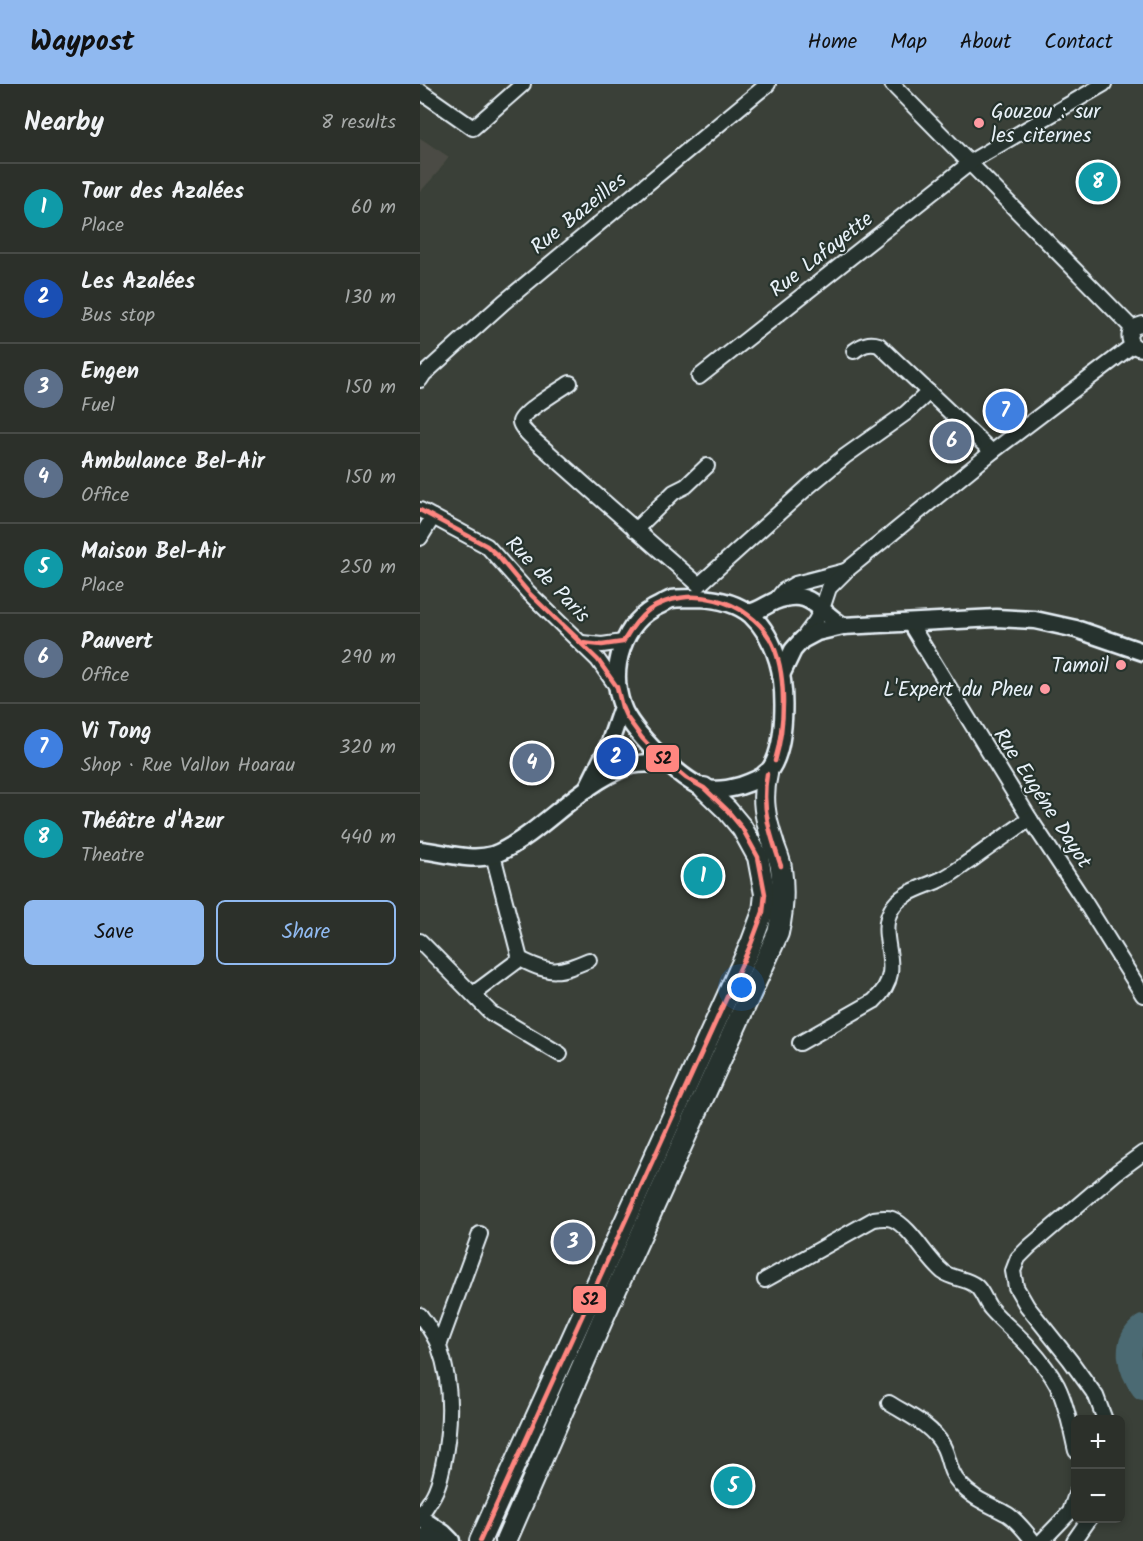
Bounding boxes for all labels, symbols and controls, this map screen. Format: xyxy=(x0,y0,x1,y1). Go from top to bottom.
text: Waypost xyxy=(30,20,134,65)
text: Home xyxy=(808,26,857,59)
text: Map xyxy=(890,26,927,59)
text: About xyxy=(960,26,1011,59)
text: Contact xyxy=(1044,26,1113,59)
place label: Gouzou : sur les citernes xyxy=(991,96,1101,153)
text: Nearby xyxy=(24,102,104,144)
text: 8 results xyxy=(321,107,396,139)
marker: Gouzou : sur les citernes xyxy=(972,116,986,130)
pin: 8 xyxy=(1078,160,1118,204)
street label: Rue Bazeilles xyxy=(524,165,634,263)
text: Tour des Azalées xyxy=(81,175,244,210)
text: 1 xyxy=(40,192,47,224)
text: 60 m xyxy=(351,192,396,224)
street label: Rue Lafayette xyxy=(763,204,881,306)
text: Place xyxy=(81,210,124,242)
text: Les Azalées xyxy=(81,265,195,300)
text: 2 xyxy=(38,282,49,314)
text: 130 m xyxy=(344,282,396,314)
text: Bus stop xyxy=(81,300,155,332)
text: Engen xyxy=(81,355,139,390)
text: 3 xyxy=(38,372,49,404)
text: 150 m xyxy=(345,372,396,404)
pin: 7 xyxy=(986,388,1024,434)
text: Fuel xyxy=(81,390,115,422)
pin: 6 xyxy=(932,418,972,464)
text: Ambulance Bel-Air xyxy=(81,445,265,480)
text: 4 xyxy=(38,462,49,494)
text: 150 m xyxy=(345,462,396,494)
text: Office xyxy=(81,480,129,512)
street label: Rue de Paris xyxy=(497,529,597,631)
text: Maison Bel-Air xyxy=(81,535,225,570)
text: 5 xyxy=(38,552,49,584)
text: 250 m xyxy=(340,552,396,584)
text: Place xyxy=(81,570,124,602)
text: Pauvert xyxy=(81,625,153,660)
text: 6 xyxy=(38,642,49,674)
text: 290 m xyxy=(341,642,396,674)
place label: Tamoil xyxy=(1052,650,1109,683)
marker: Tamoil xyxy=(1114,658,1128,672)
text: Office xyxy=(81,660,129,692)
place label: L'Expert du Pheu xyxy=(883,674,1033,707)
marker: L'Expert du Pheu xyxy=(1038,682,1052,696)
text: Vi Tong xyxy=(81,715,152,750)
street label: Rue Eugéne Dayot xyxy=(984,722,1100,876)
text: 7 xyxy=(39,732,48,764)
text: 320 m xyxy=(339,732,396,764)
pin: 2 xyxy=(596,734,636,780)
pin: 4 xyxy=(512,740,552,786)
line badge: S2 xyxy=(645,744,680,773)
text: S2 xyxy=(654,747,672,772)
text: Shop · Rue Vallon Hoarau xyxy=(81,750,295,782)
text: Théâtre d'Azur xyxy=(81,805,224,840)
text: 8 xyxy=(38,822,49,854)
text: 440 m xyxy=(340,822,396,854)
text: Theatre xyxy=(81,840,144,872)
pin: 1 xyxy=(684,854,722,898)
button: Save xyxy=(24,900,204,965)
button: Share xyxy=(216,900,396,965)
your location xyxy=(727,973,756,1002)
pin: 3 xyxy=(554,1220,592,1264)
line badge: S2 xyxy=(572,1285,607,1314)
text: S2 xyxy=(581,1288,599,1313)
map controls xyxy=(1071,1415,1125,1523)
button: + xyxy=(1071,1415,1125,1469)
pin: 5 xyxy=(714,1464,752,1508)
button: − xyxy=(1071,1469,1125,1523)

